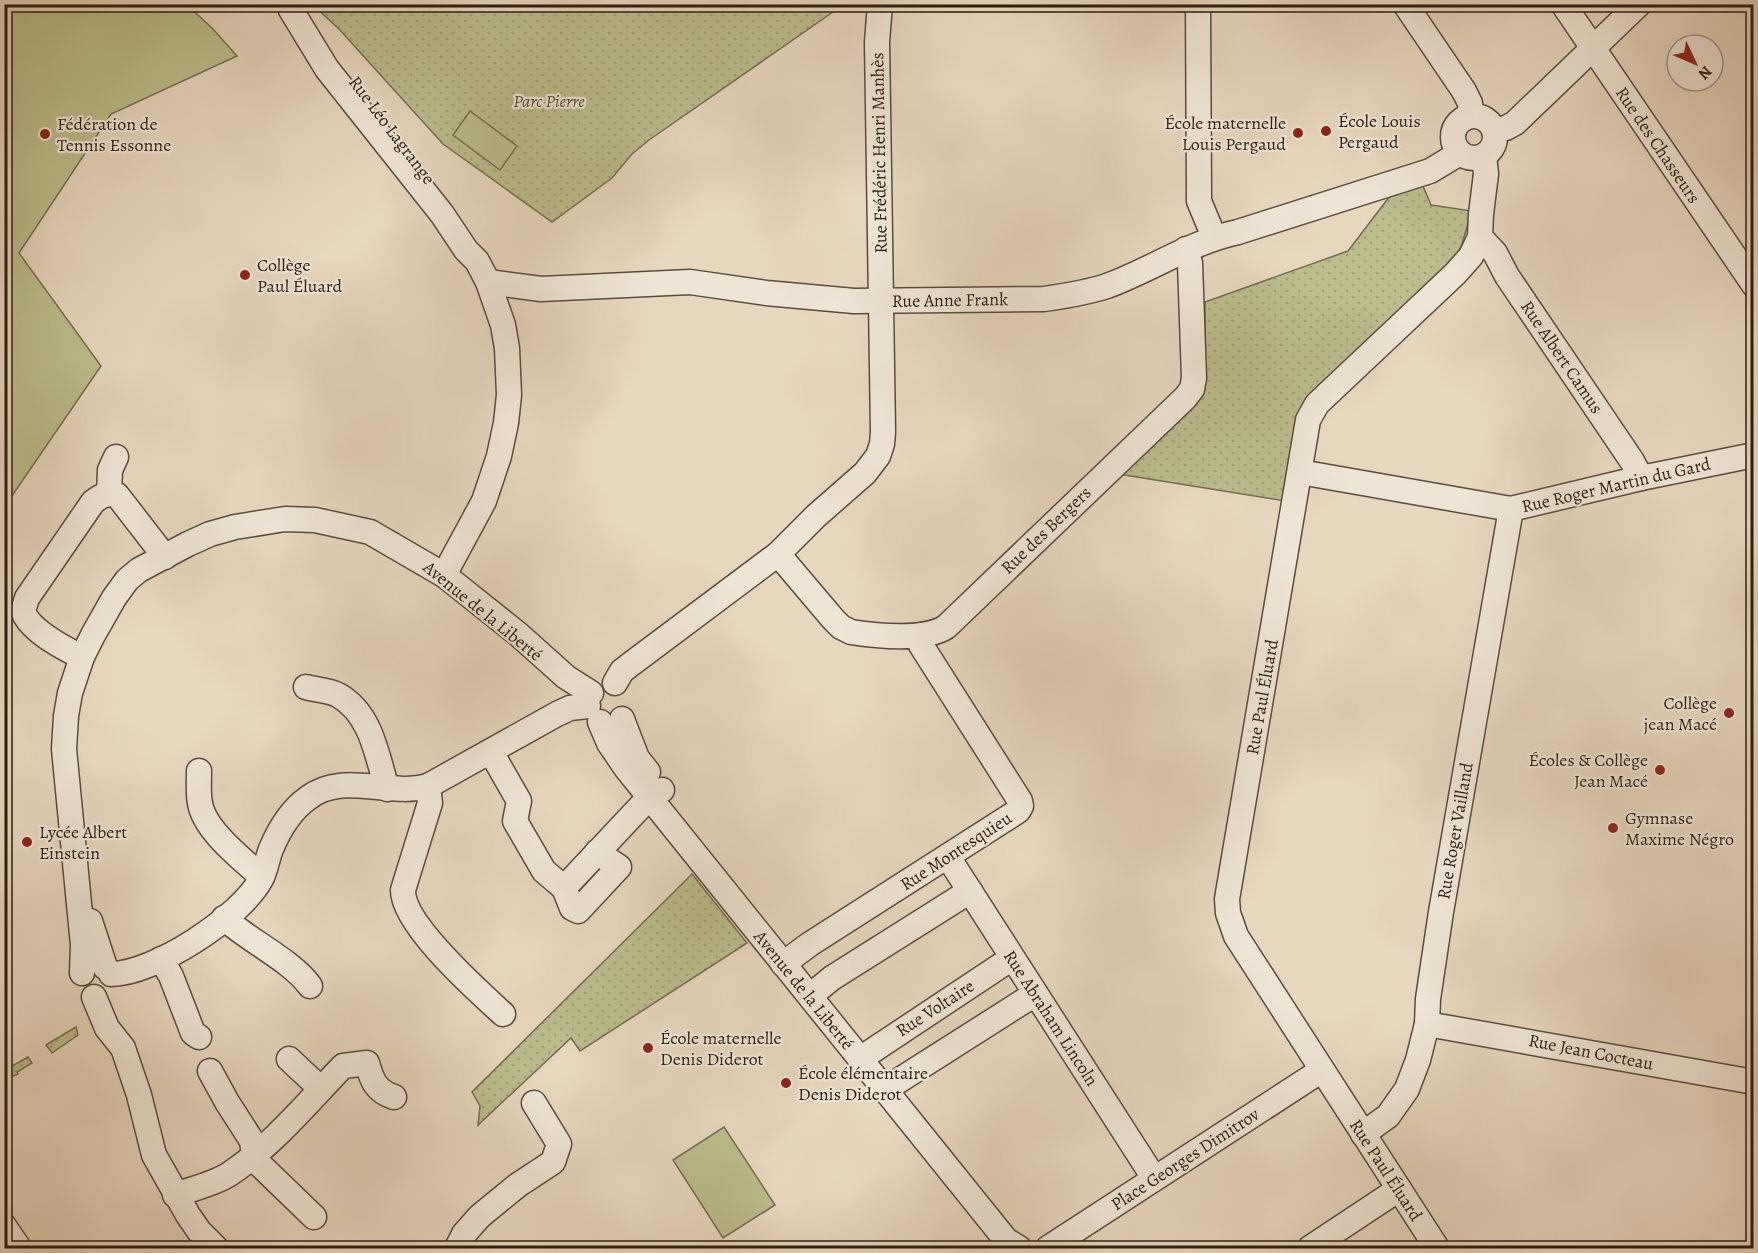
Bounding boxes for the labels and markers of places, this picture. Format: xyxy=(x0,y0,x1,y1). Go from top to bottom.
place label: École Louis Pergaud xyxy=(1338,109,1421,154)
place label: École maternelle Louis Pergaud xyxy=(1164,111,1286,156)
place label: Fédération de Tennis Essonne xyxy=(57,112,171,157)
marker: École Louis Pergaud xyxy=(1319,124,1333,138)
marker: École maternelle Louis Pergaud xyxy=(1291,126,1305,140)
marker: Fédération de Tennis Essonne xyxy=(38,127,52,141)
place label: Collège Paul Éluard xyxy=(257,253,343,298)
marker: Collège Paul Éluard xyxy=(238,268,252,282)
place label: Collège jean Macé xyxy=(1644,691,1717,736)
marker: Collège jean Macé xyxy=(1722,706,1736,720)
place label: Écoles & Collège Jean Macé xyxy=(1528,748,1648,793)
marker: Écoles & Collège Jean Macé xyxy=(1653,763,1667,777)
place label: Gymnase Maxime Négro xyxy=(1625,806,1734,851)
place label: Lycée Albert Einstein xyxy=(39,820,127,865)
marker: Gymnase Maxime Négro xyxy=(1606,821,1620,835)
marker: Lycée Albert Einstein xyxy=(20,835,34,849)
place label: École maternelle Denis Diderot xyxy=(660,1026,782,1071)
marker: École maternelle Denis Diderot xyxy=(641,1041,655,1055)
place label: École élémentaire Denis Diderot xyxy=(798,1061,928,1106)
marker: École élémentaire Denis Diderot xyxy=(779,1076,793,1090)

